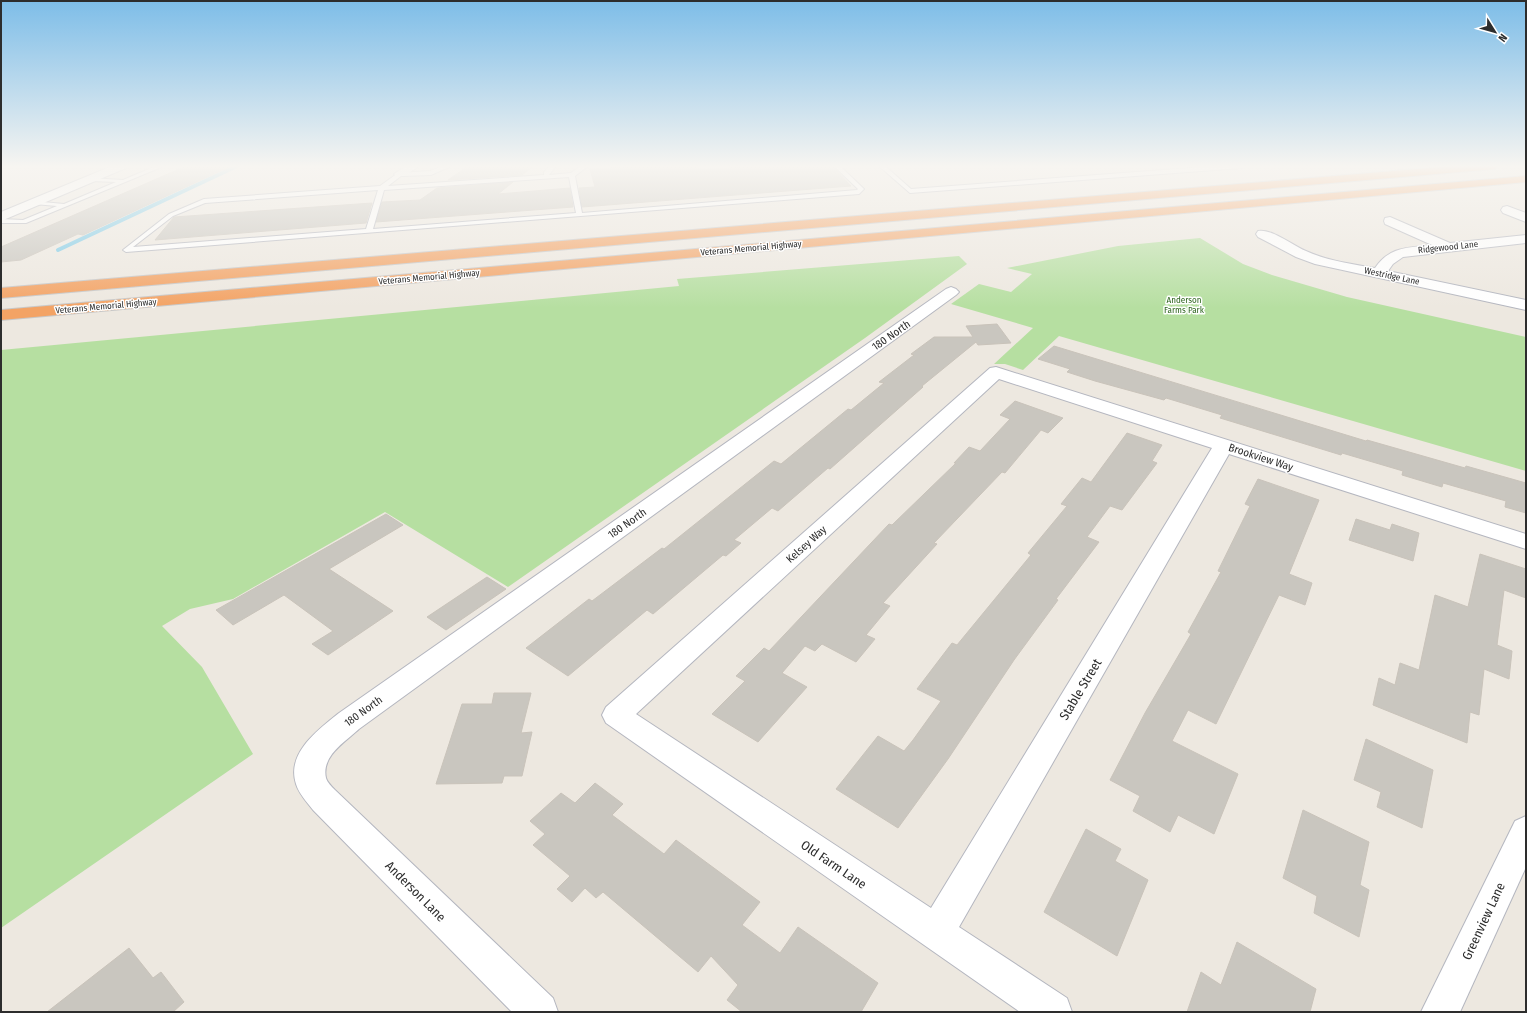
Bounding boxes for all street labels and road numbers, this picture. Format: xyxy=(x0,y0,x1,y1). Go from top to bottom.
street label: Veterans Memorial Highway xyxy=(700,239,802,257)
street label: Ridgewood Lane xyxy=(1417,239,1479,255)
street label: Westridge Lane xyxy=(1363,265,1421,287)
street label: Veterans Memorial Highway xyxy=(378,268,480,286)
street label: Veterans Memorial Highway xyxy=(55,297,157,315)
street label: 180 North xyxy=(870,318,913,353)
street label: Brookview Way xyxy=(1227,441,1295,474)
street label: 180 North xyxy=(606,506,649,541)
street label: Kelsey Way xyxy=(784,523,829,566)
street label: Stable Street xyxy=(1056,655,1105,723)
street label: 180 North xyxy=(342,693,385,730)
street label: Old Farm Lane xyxy=(798,837,869,892)
street label: Anderson Lane xyxy=(382,858,449,925)
street label: Greenview Lane xyxy=(1459,880,1508,962)

